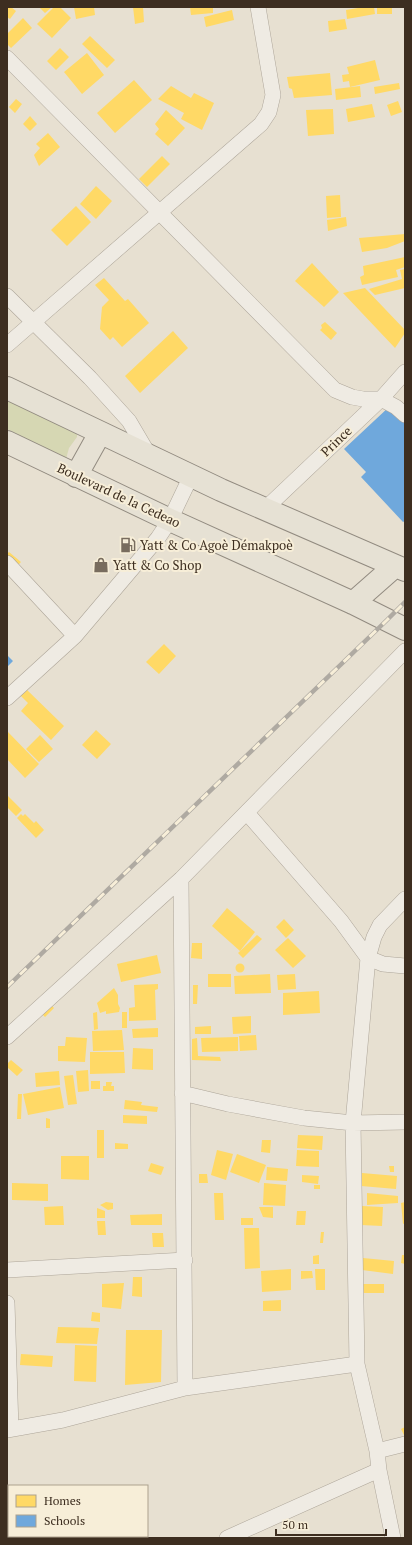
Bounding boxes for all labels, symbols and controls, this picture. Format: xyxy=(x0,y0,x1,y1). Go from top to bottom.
street label: Prince xyxy=(317,422,355,460)
street label: Boulevard de la Cedeao xyxy=(54,459,184,531)
fuel station icon: Yatt & Co Agoè Démakpoè xyxy=(119,536,137,554)
place label: Yatt & Co Agoè Démakpoè xyxy=(140,536,293,554)
shop icon: Yatt & Co Shop xyxy=(92,556,110,574)
place label: Yatt & Co Shop xyxy=(113,556,202,574)
legend xyxy=(8,1485,148,1537)
text: Homes xyxy=(44,1493,81,1508)
scale bar xyxy=(276,1511,386,1537)
text: Schools xyxy=(44,1513,85,1528)
text: 50 m xyxy=(282,1517,309,1532)

